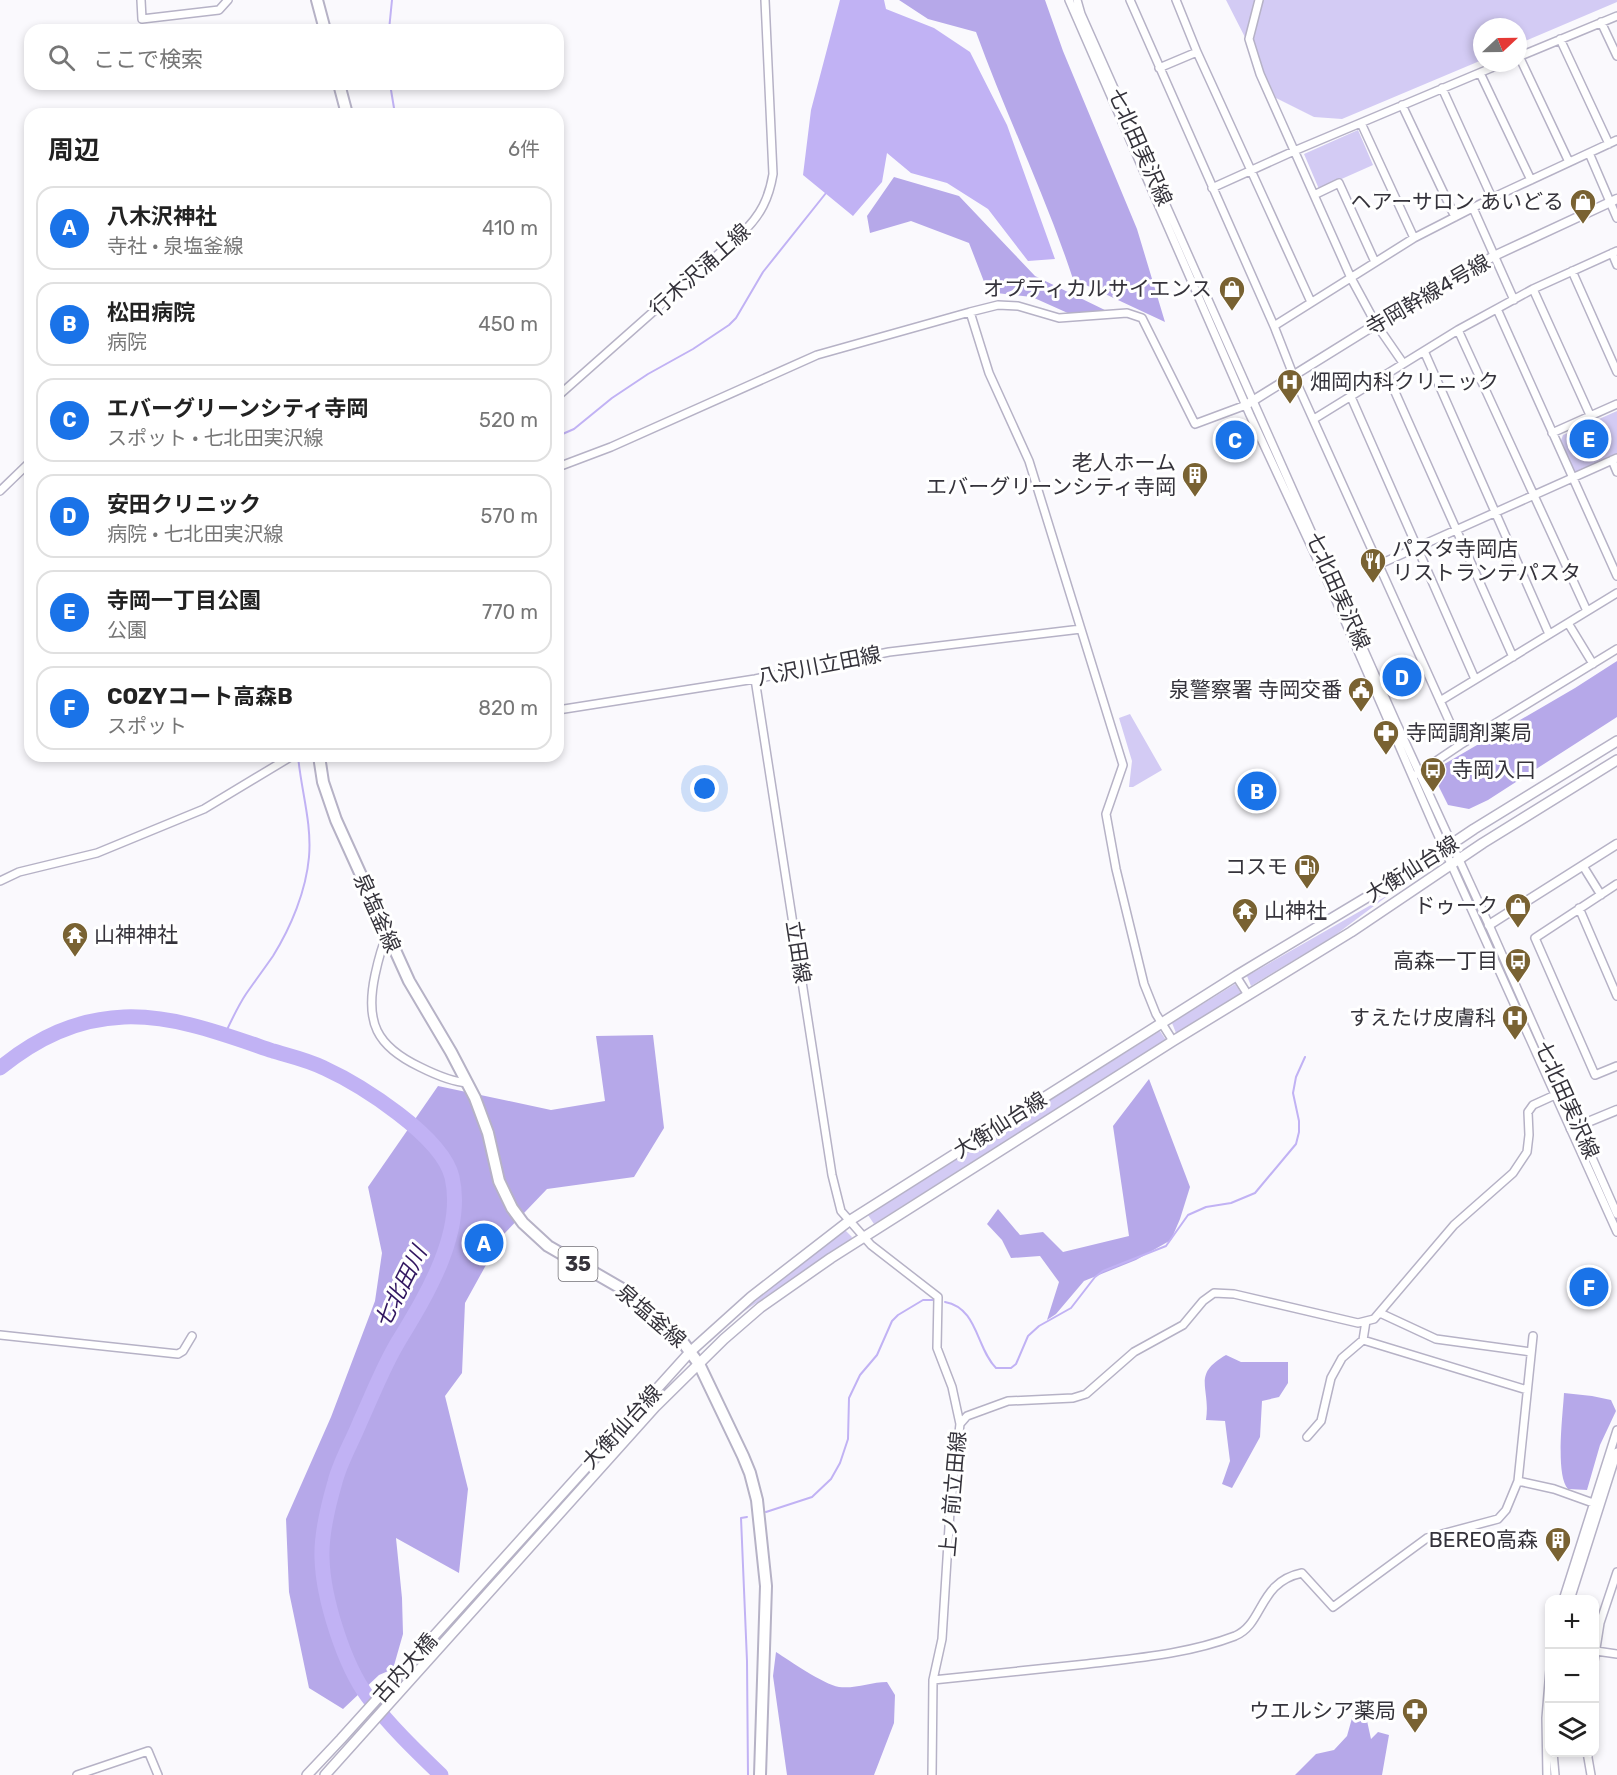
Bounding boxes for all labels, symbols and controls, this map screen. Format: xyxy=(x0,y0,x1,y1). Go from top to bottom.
north arrow xyxy=(1473,18,1527,72)
search box xyxy=(24,24,564,90)
icon: search xyxy=(45,41,78,74)
text: ここで検索 xyxy=(93,46,203,73)
street label: 七北田実沢線 xyxy=(1103,84,1178,209)
text: 周辺 xyxy=(48,135,100,166)
text: 6件 xyxy=(508,137,540,161)
shop icon: ヘアーサロン あいどる xyxy=(1568,187,1598,225)
place label: ヘアーサロン あいどる xyxy=(1351,189,1564,214)
text: 八木沢神社 xyxy=(107,203,217,230)
text: A xyxy=(62,216,77,240)
text: 410 m xyxy=(482,216,538,240)
street label: 行木沢涌上線 xyxy=(644,218,755,321)
text: 寺社 · 泉塩釜線 xyxy=(107,234,243,258)
street label: 寺岡幹線4号線 xyxy=(1361,249,1494,340)
shop icon: オプティカルサイエンス xyxy=(1217,274,1247,312)
place label: オプティカルサイエンス xyxy=(983,276,1212,301)
text: 松田病院 xyxy=(107,299,195,326)
text: B xyxy=(62,312,77,336)
text: 450 m xyxy=(478,312,538,336)
text: 病院 xyxy=(107,330,147,354)
hospital icon: 畑岡内科クリニック xyxy=(1275,367,1305,405)
place label: 畑岡内科クリニック xyxy=(1310,369,1499,394)
text: エバーグリーンシティ寺岡 xyxy=(107,395,369,422)
text: C xyxy=(62,408,77,432)
text: 520 m xyxy=(479,408,538,432)
pin: E xyxy=(1570,416,1608,462)
pin: C xyxy=(1216,418,1254,462)
text: スポット · 七北田実沢線 xyxy=(107,426,323,450)
place label: 老人ホーム エバーグリーンシティ寺岡 xyxy=(926,450,1176,499)
building icon: 老人ホーム エバーグリーンシティ寺岡 xyxy=(1180,460,1210,498)
text: 安田クリニック xyxy=(107,491,261,518)
text: D xyxy=(62,504,77,528)
text: 570 m xyxy=(480,504,538,528)
text: 病院 · 七北田実沢線 xyxy=(107,522,283,546)
street label: 七北田実沢線 xyxy=(1301,528,1376,653)
place label: パスタ寺岡店 リストランテパスタ xyxy=(1392,536,1581,585)
restaurant icon: パスタ寺岡店 リストランテパスタ xyxy=(1358,546,1388,584)
text: 寺岡一丁目公園 xyxy=(107,587,261,614)
text: E xyxy=(63,600,76,624)
text: 770 m xyxy=(482,600,538,624)
text: 公園 xyxy=(107,618,147,642)
street label: 八沢川立田線 xyxy=(755,641,883,690)
pin: D xyxy=(1382,654,1422,700)
public building icon: 泉警察署 寺岡交番 xyxy=(1346,675,1376,713)
place label: 泉警察署 寺岡交番 xyxy=(1169,677,1342,702)
text: COZYコート高森B xyxy=(107,683,293,710)
text: F xyxy=(63,696,76,720)
text: 820 m xyxy=(478,696,538,720)
text: スポット xyxy=(107,714,187,738)
pharmacy icon: 寺岡調剤薬局 xyxy=(1371,718,1401,756)
place label: 寺岡調剤薬局 xyxy=(1406,720,1532,745)
bus stop icon: 寺岡入口 xyxy=(1418,755,1448,793)
place label: 寺岡入口 xyxy=(1452,757,1536,782)
pin: B xyxy=(1238,768,1276,814)
your location xyxy=(690,774,719,803)
street label: 大衡仙台線 xyxy=(1361,830,1463,907)
fuel station icon: コスモ xyxy=(1292,852,1322,890)
place label: コスモ xyxy=(1225,854,1288,879)
street label: 泉塩釜線 xyxy=(349,869,406,956)
shop icon: ドゥーク xyxy=(1503,891,1533,929)
place label: ドゥーク xyxy=(1414,893,1498,918)
temple icon: 山神社 xyxy=(1230,896,1260,934)
place label: 山神社 xyxy=(1264,898,1327,923)
street label: 立田線 xyxy=(781,919,816,985)
temple icon: 山神神社 xyxy=(60,920,90,958)
place label: 山神神社 xyxy=(94,922,178,947)
bus stop icon: 高森一丁目 xyxy=(1503,946,1533,984)
place label: 高森一丁目 xyxy=(1393,948,1498,973)
hospital icon: すえたけ皮膚科 xyxy=(1500,1003,1530,1041)
place label: すえたけ皮膚科 xyxy=(1349,1005,1496,1030)
street label: 七北田実沢線 xyxy=(1530,1037,1605,1162)
street label: 大衡仙台線 xyxy=(949,1086,1051,1163)
pin: A xyxy=(464,1220,504,1266)
water label: 七北田川 xyxy=(368,1240,433,1333)
road number: 35 xyxy=(558,1247,598,1281)
pin: F xyxy=(1570,1264,1608,1310)
street label: 泉塩釜線 xyxy=(611,1279,691,1353)
street label: 大衡仙台線 xyxy=(577,1380,667,1474)
street label: 上ノ前立田線 xyxy=(935,1430,970,1558)
building icon: BEREO高森 xyxy=(1543,1525,1573,1563)
place label: BEREO高森 xyxy=(1429,1527,1538,1552)
map controls xyxy=(1545,1595,1599,1757)
button: + xyxy=(1545,1595,1599,1649)
street label: 古内大橋 xyxy=(367,1628,442,1707)
button: − xyxy=(1545,1649,1599,1703)
pharmacy icon: ウエルシア薬局 xyxy=(1400,1696,1430,1734)
place label: ウエルシア薬局 xyxy=(1249,1698,1396,1723)
button: layers xyxy=(1545,1703,1599,1757)

